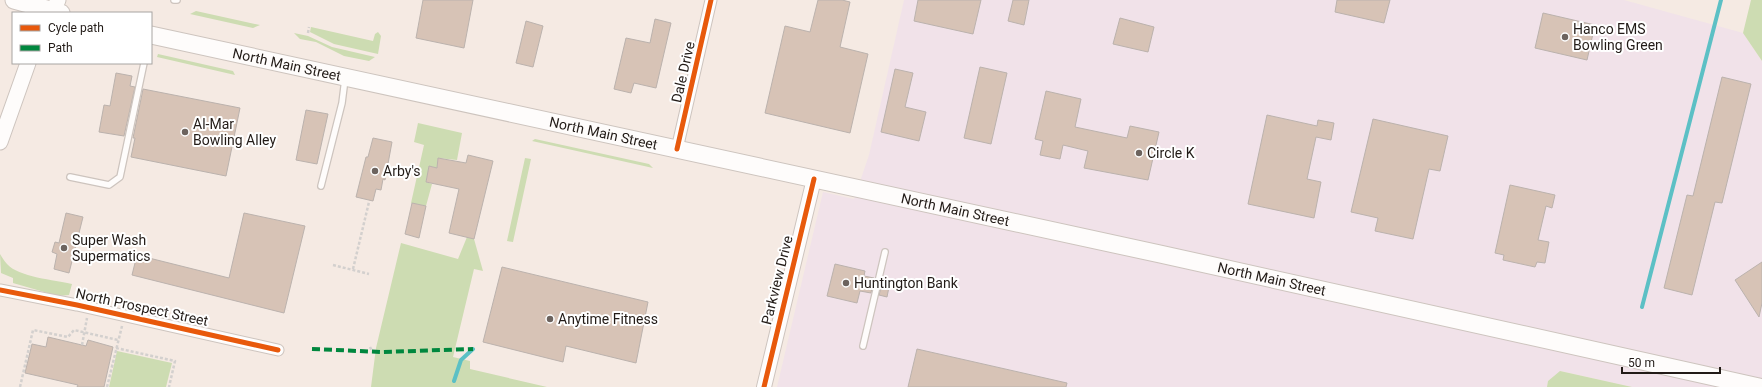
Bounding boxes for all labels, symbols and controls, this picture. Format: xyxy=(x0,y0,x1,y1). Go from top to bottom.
legend xyxy=(12,12,152,64)
text: Cycle path xyxy=(48,21,104,35)
place label: Hanco EMS Bowling Green xyxy=(1573,21,1663,53)
marker: Hanco EMS Bowling Green xyxy=(1560,32,1570,42)
street label: Dale Drive xyxy=(668,40,698,104)
text: Path xyxy=(48,41,73,55)
street label: North Main Street xyxy=(231,45,343,84)
street label: North Main Street xyxy=(548,114,659,153)
place label: Al-Mar Bowling Alley xyxy=(193,116,276,148)
marker: Al-Mar Bowling Alley xyxy=(180,127,190,137)
place label: Circle K xyxy=(1147,145,1195,161)
marker: Circle K xyxy=(1134,148,1144,158)
place label: Arby's xyxy=(383,163,421,179)
marker: Arby's xyxy=(370,166,380,176)
street label: North Main Street xyxy=(900,190,1011,229)
place label: Super Wash Supermatics xyxy=(72,232,151,264)
street label: Parkview Drive xyxy=(758,234,796,326)
marker: Super Wash Supermatics xyxy=(59,243,69,253)
street label: North Main Street xyxy=(1216,259,1328,299)
place label: Huntington Bank xyxy=(854,275,959,291)
marker: Huntington Bank xyxy=(841,278,851,288)
street label: North Prospect Street xyxy=(74,285,210,329)
place label: Anytime Fitness xyxy=(558,311,658,327)
marker: Anytime Fitness xyxy=(545,314,555,324)
scale bar xyxy=(1622,349,1720,375)
text: 50 m xyxy=(1628,356,1655,370)

